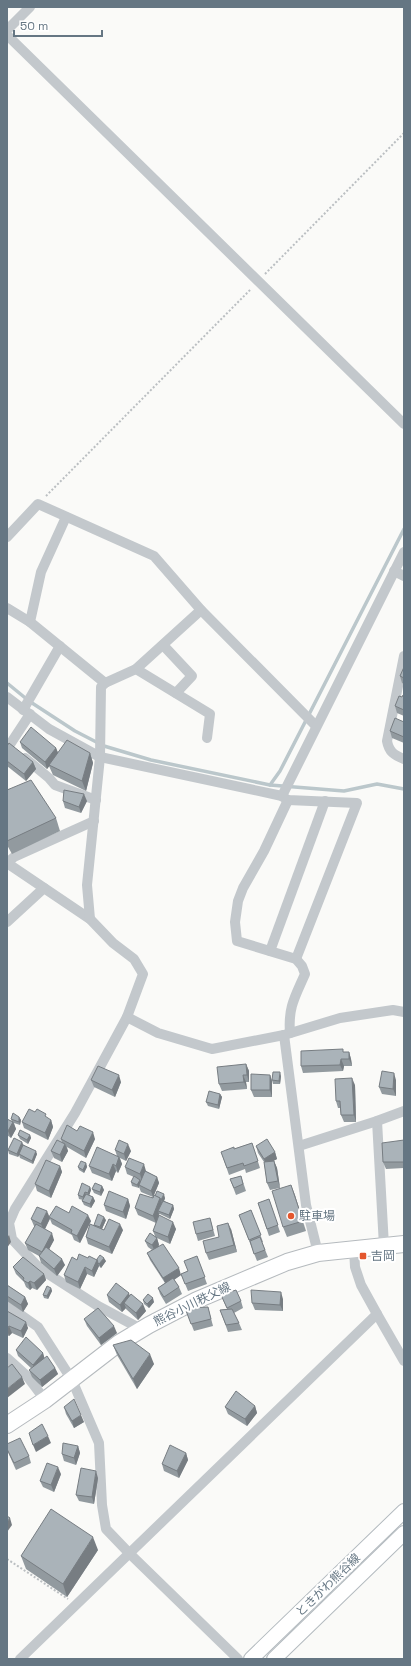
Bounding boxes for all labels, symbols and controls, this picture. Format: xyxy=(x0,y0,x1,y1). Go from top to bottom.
scale bar xyxy=(14,12,102,38)
text: 50 m xyxy=(20,18,48,34)
place label: 駐車場 xyxy=(299,1208,335,1224)
marker: 駐車場 xyxy=(286,1211,296,1221)
place label: 吉岡 xyxy=(371,1248,395,1264)
marker: 吉岡 xyxy=(358,1251,368,1261)
street label: 熊谷小川秩父線 xyxy=(151,1278,233,1330)
street label: ときがわ熊谷線 xyxy=(292,1550,364,1620)

